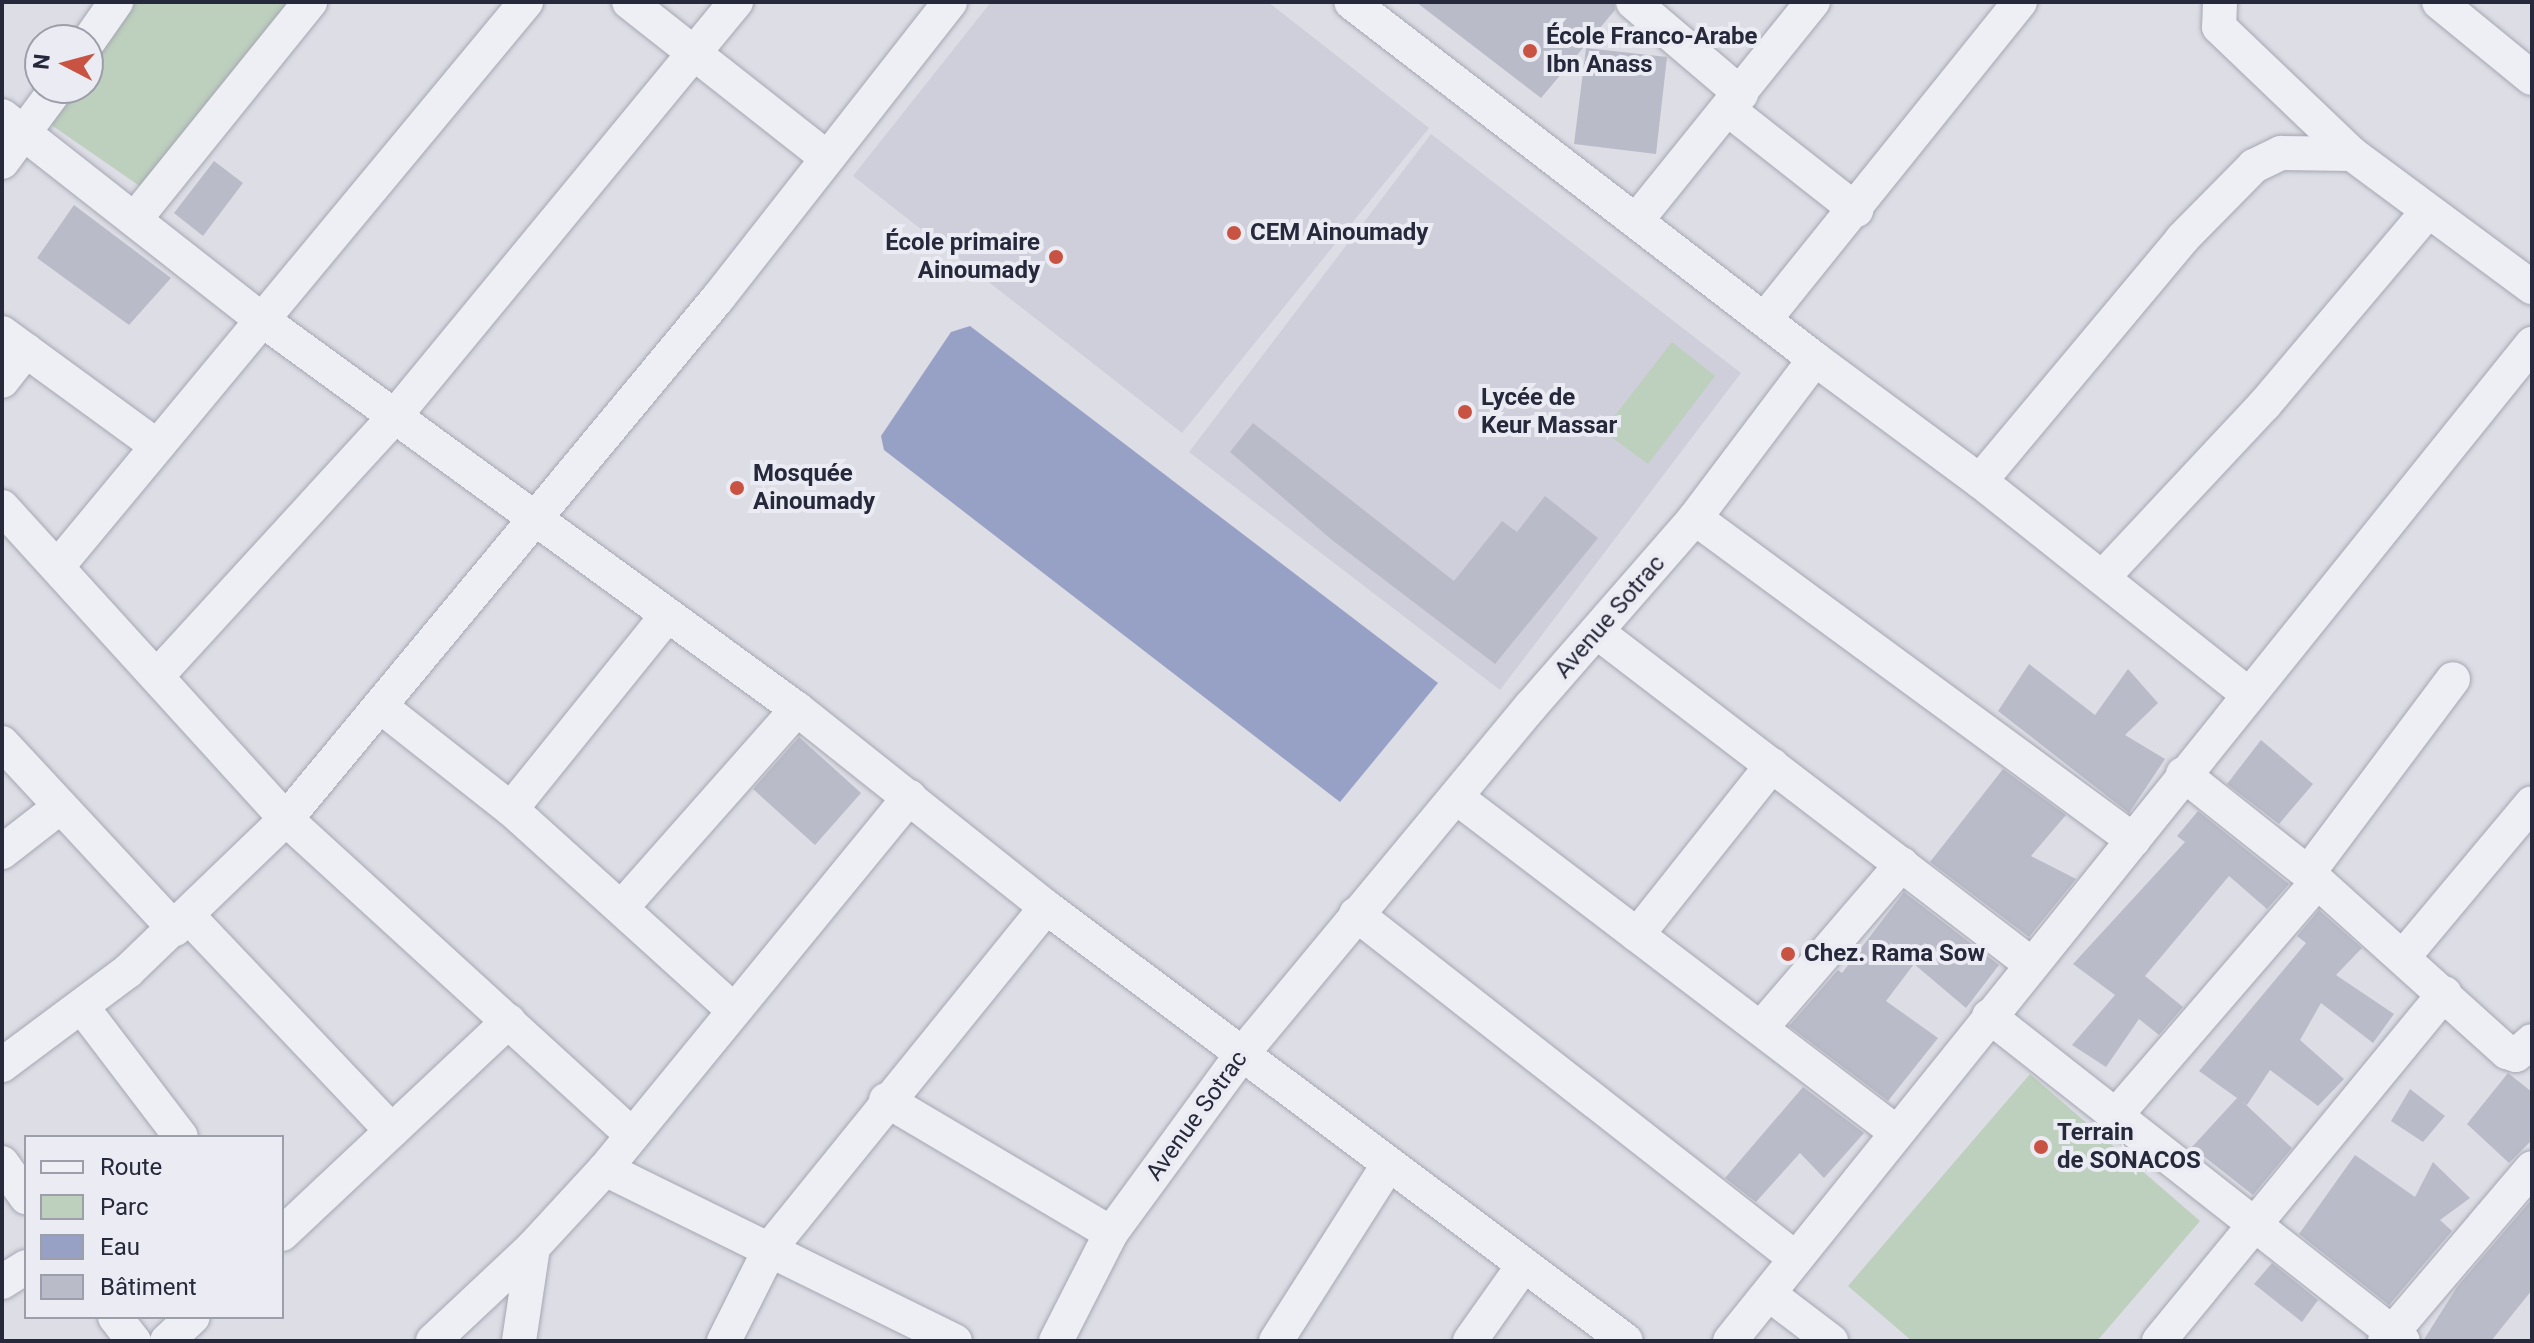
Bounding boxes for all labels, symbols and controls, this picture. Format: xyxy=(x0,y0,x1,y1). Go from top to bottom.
place label: École Franco-Arabe Ibn Anass xyxy=(1546,23,1758,79)
north arrow xyxy=(24,24,104,104)
marker: École Franco-Arabe Ibn Anass xyxy=(1521,42,1539,60)
text: N xyxy=(28,53,55,71)
place label: CEM Ainoumady xyxy=(1250,219,1428,247)
marker: CEM Ainoumady xyxy=(1225,224,1243,242)
place label: École primaire Ainoumady xyxy=(885,229,1040,285)
marker: École primaire Ainoumady xyxy=(1047,248,1065,266)
place label: Lycée de Keur Massar xyxy=(1481,384,1617,440)
marker: Lycée de Keur Massar xyxy=(1456,403,1474,421)
place label: Mosquée Ainoumady xyxy=(753,460,875,516)
marker: Mosquée Ainoumady xyxy=(728,479,746,497)
street label: Avenue Sotrac xyxy=(1549,550,1671,684)
place label: Chez. Rama Sow xyxy=(1804,940,1985,968)
marker: Chez. Rama Sow xyxy=(1779,945,1797,963)
street label: Avenue Sotrac xyxy=(1140,1045,1254,1187)
place label: Terrain de SONACOS xyxy=(2057,1119,2201,1175)
legend xyxy=(24,1135,284,1319)
marker: Terrain de SONACOS xyxy=(2032,1138,2050,1156)
text: Route xyxy=(100,1153,162,1181)
text: Parc xyxy=(100,1193,149,1221)
text: Eau xyxy=(100,1233,140,1261)
text: Bâtiment xyxy=(100,1273,197,1301)

